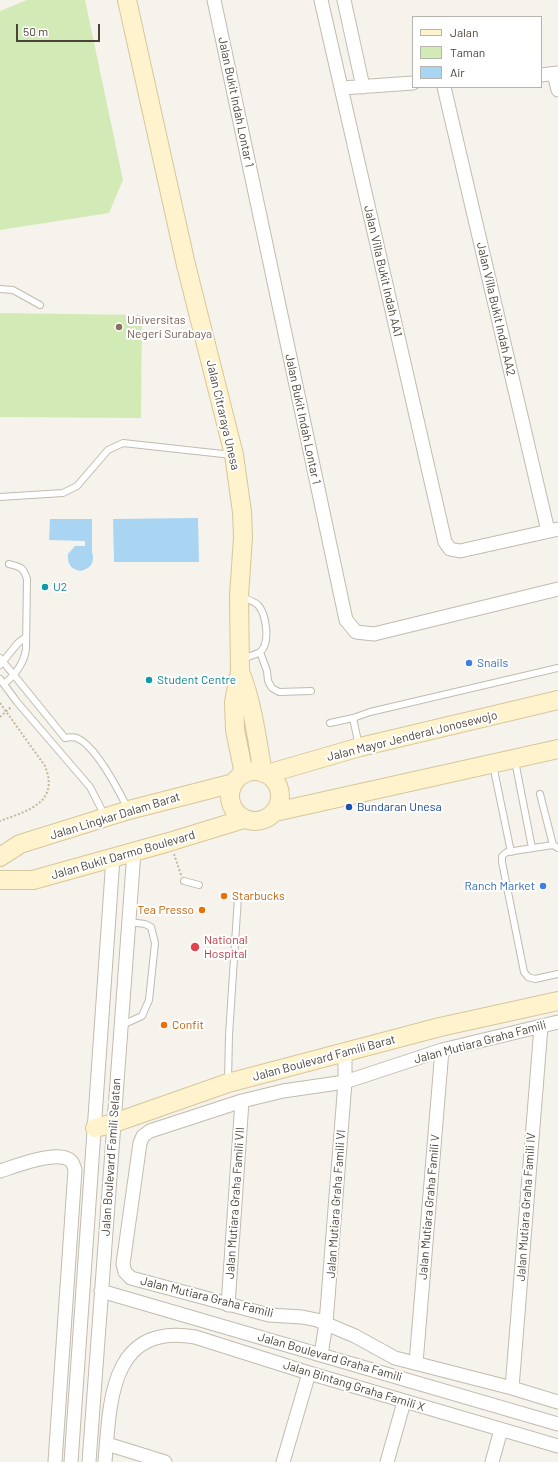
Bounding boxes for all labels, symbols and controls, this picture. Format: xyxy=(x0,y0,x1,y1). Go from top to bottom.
scale bar xyxy=(18,16,102,42)
legend xyxy=(412,16,542,88)
text: 50 m xyxy=(23,24,48,38)
text: Jalan xyxy=(450,25,478,39)
street label: Jalan Bukit Indah Lontar 1 xyxy=(215,36,257,168)
text: Taman xyxy=(450,45,485,59)
text: Air xyxy=(450,65,465,79)
street label: Jalan Villa Bukit Indah AA1 xyxy=(361,204,405,338)
street label: Jalan Villa Bukit Indah AA2 xyxy=(474,241,518,377)
place label: Universitas Negeri Surabaya xyxy=(127,313,212,341)
marker: Universitas Negeri Surabaya xyxy=(114,322,124,332)
street label: Jalan Bukit Indah Lontar 1 xyxy=(282,353,324,485)
street label: Jalan Citraraya Unesa xyxy=(203,358,243,472)
place label: U2 xyxy=(53,580,67,594)
marker: U2 xyxy=(40,582,50,592)
place label: Snails xyxy=(477,656,508,670)
marker: Snails xyxy=(464,658,474,668)
place label: Student Centre xyxy=(157,673,236,687)
marker: Student Centre xyxy=(144,675,154,685)
street label: Jalan Mayor Jenderal Jonosewojo xyxy=(325,708,499,764)
street label: Jalan Lingkar Dalam Barat xyxy=(48,789,182,843)
place label: Bundaran Unesa xyxy=(357,800,442,814)
marker: Bundaran Unesa xyxy=(344,802,354,812)
street label: Jalan Bukit Darmo Boulevard xyxy=(49,828,197,882)
place label: Ranch Market xyxy=(464,879,535,893)
marker: Ranch Market xyxy=(538,881,548,891)
place label: Starbucks xyxy=(232,889,285,903)
marker: Starbucks xyxy=(219,891,229,901)
place label: Tea Presso xyxy=(138,903,194,917)
marker: Tea Presso xyxy=(197,905,207,915)
place label: National Hospital xyxy=(204,933,248,961)
marker: National Hospital xyxy=(189,941,201,953)
street label: Jalan Mutiara Graha Famili xyxy=(412,1017,548,1067)
place label: Confit xyxy=(172,1018,204,1032)
marker: Confit xyxy=(159,1020,169,1030)
street label: Jalan Boulevard Famili Barat xyxy=(251,1032,397,1084)
street label: Jalan Boulevard Famili Selatan xyxy=(98,1078,124,1236)
street label: Jalan Mutiara Graha Famili VII xyxy=(223,1127,247,1279)
street label: Jalan Mutiara Graha Famili VI xyxy=(324,1129,348,1279)
street label: Jalan Mutiara Graha Famili IV xyxy=(514,1132,538,1282)
street label: Jalan Mutiara Graha Famili V xyxy=(415,1134,443,1280)
street label: Jalan Mutiara Graha Famili xyxy=(139,1274,275,1320)
street label: Jalan Boulevard Graha Famili xyxy=(256,1329,404,1385)
street label: Jalan Bintang Graha Famili X xyxy=(281,1358,427,1414)

